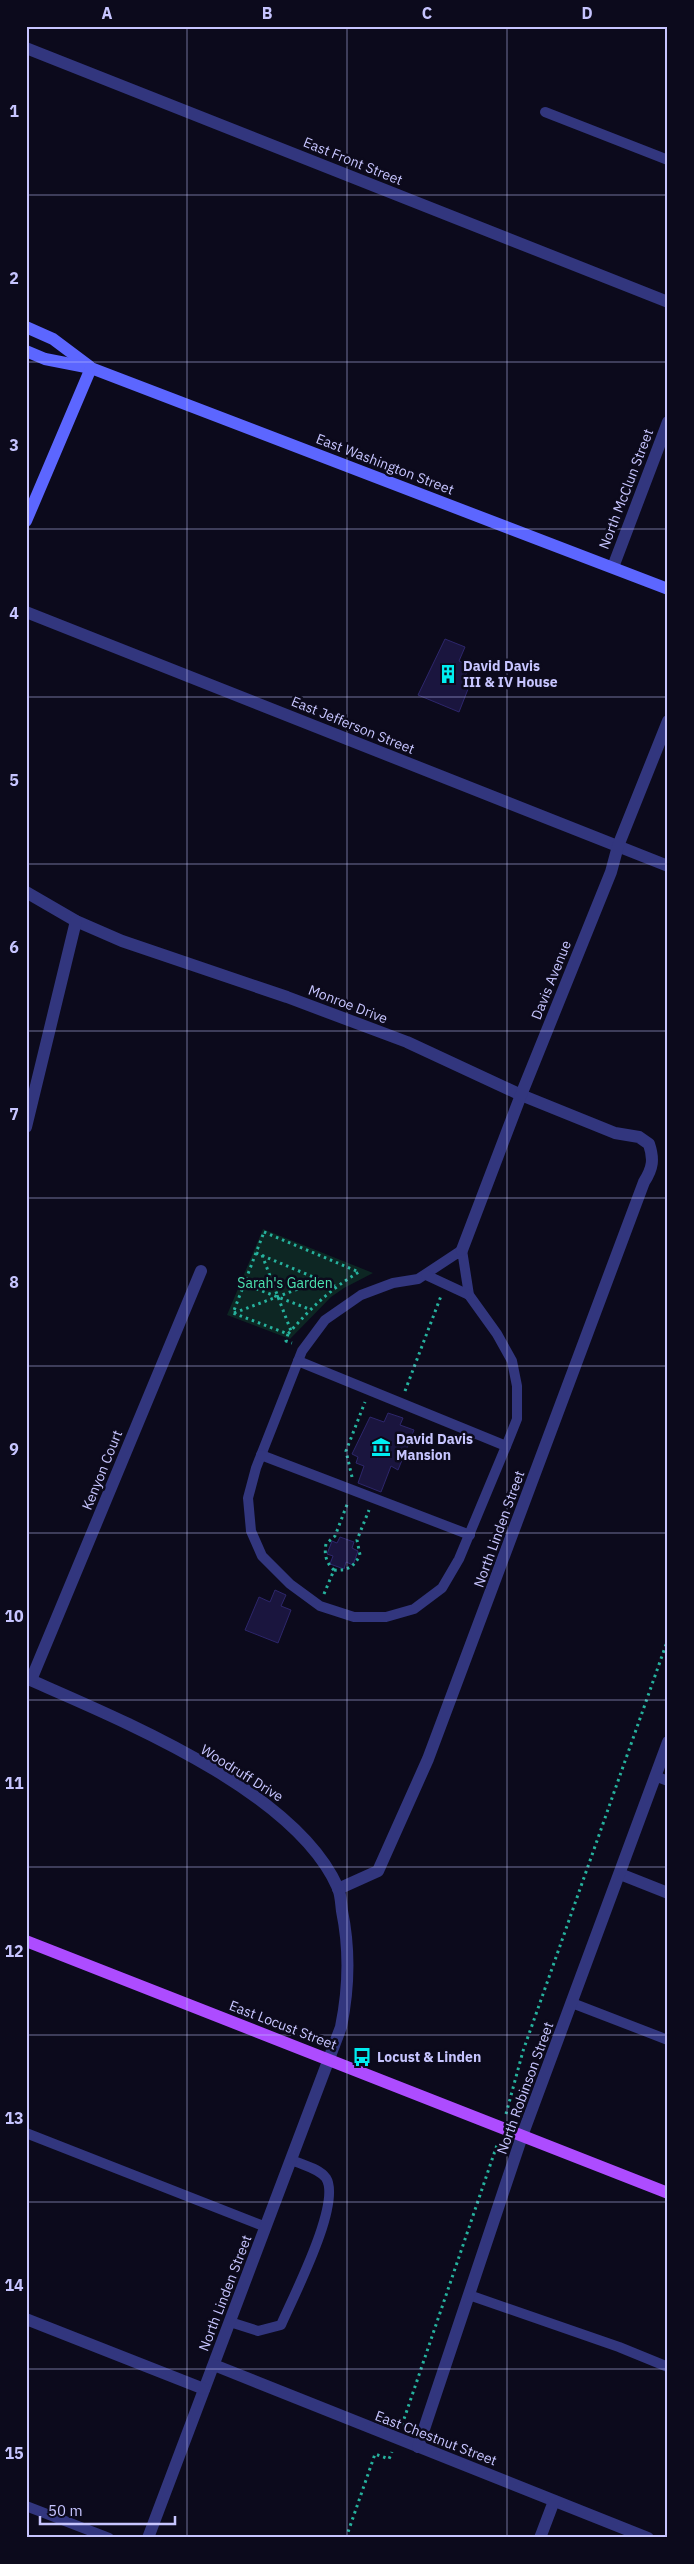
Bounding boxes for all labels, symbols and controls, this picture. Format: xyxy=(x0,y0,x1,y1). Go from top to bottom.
text: A xyxy=(102,3,113,23)
text: B xyxy=(262,3,273,23)
text: C xyxy=(422,3,432,23)
text: D xyxy=(581,3,593,23)
text: 1 xyxy=(9,101,19,121)
street label: East Front Street xyxy=(301,133,405,189)
text: 2 xyxy=(9,268,19,288)
street label: North McClun Street xyxy=(595,426,657,552)
street label: East Washington Street xyxy=(313,429,457,499)
text: 3 xyxy=(9,435,19,455)
text: 4 xyxy=(9,603,19,623)
place label: David Davis III & IV House xyxy=(463,657,558,691)
building icon: David Davis III & IV House xyxy=(437,663,459,685)
street label: East Jefferson Street xyxy=(289,692,417,758)
text: 5 xyxy=(9,770,19,790)
text: 6 xyxy=(9,937,19,957)
street label: Davis Avenue xyxy=(527,937,575,1022)
street label: Monroe Drive xyxy=(306,981,391,1027)
text: 7 xyxy=(9,1104,19,1124)
text: 8 xyxy=(9,1272,19,1292)
park label: Sarah's Garden xyxy=(237,1274,333,1292)
street label: Kenyon Court xyxy=(78,1427,126,1513)
place label: David Davis Mansion xyxy=(396,1430,473,1464)
museum icon: David Davis Mansion xyxy=(370,1436,392,1458)
text: 9 xyxy=(9,1439,19,1459)
street label: North Linden Street xyxy=(470,1468,529,1590)
text: 10 xyxy=(4,1606,24,1626)
street label: Woodruff Drive xyxy=(197,1740,287,1806)
text: 11 xyxy=(4,1773,24,1793)
text: 12 xyxy=(4,1941,24,1961)
street label: East Locust Street xyxy=(227,1996,339,2054)
street label: North Robinson Street xyxy=(493,2019,557,2157)
bus stop icon: Locust & Linden xyxy=(351,2046,373,2068)
place label: Locust & Linden xyxy=(377,2048,481,2066)
text: 13 xyxy=(4,2108,24,2128)
street label: North Linden Street xyxy=(195,2232,255,2354)
text: 14 xyxy=(4,2275,24,2295)
street label: East Chestnut Street xyxy=(373,2406,500,2470)
text: 15 xyxy=(4,2443,24,2463)
scale bar xyxy=(40,2494,175,2526)
text: 50 m xyxy=(48,2501,83,2520)

